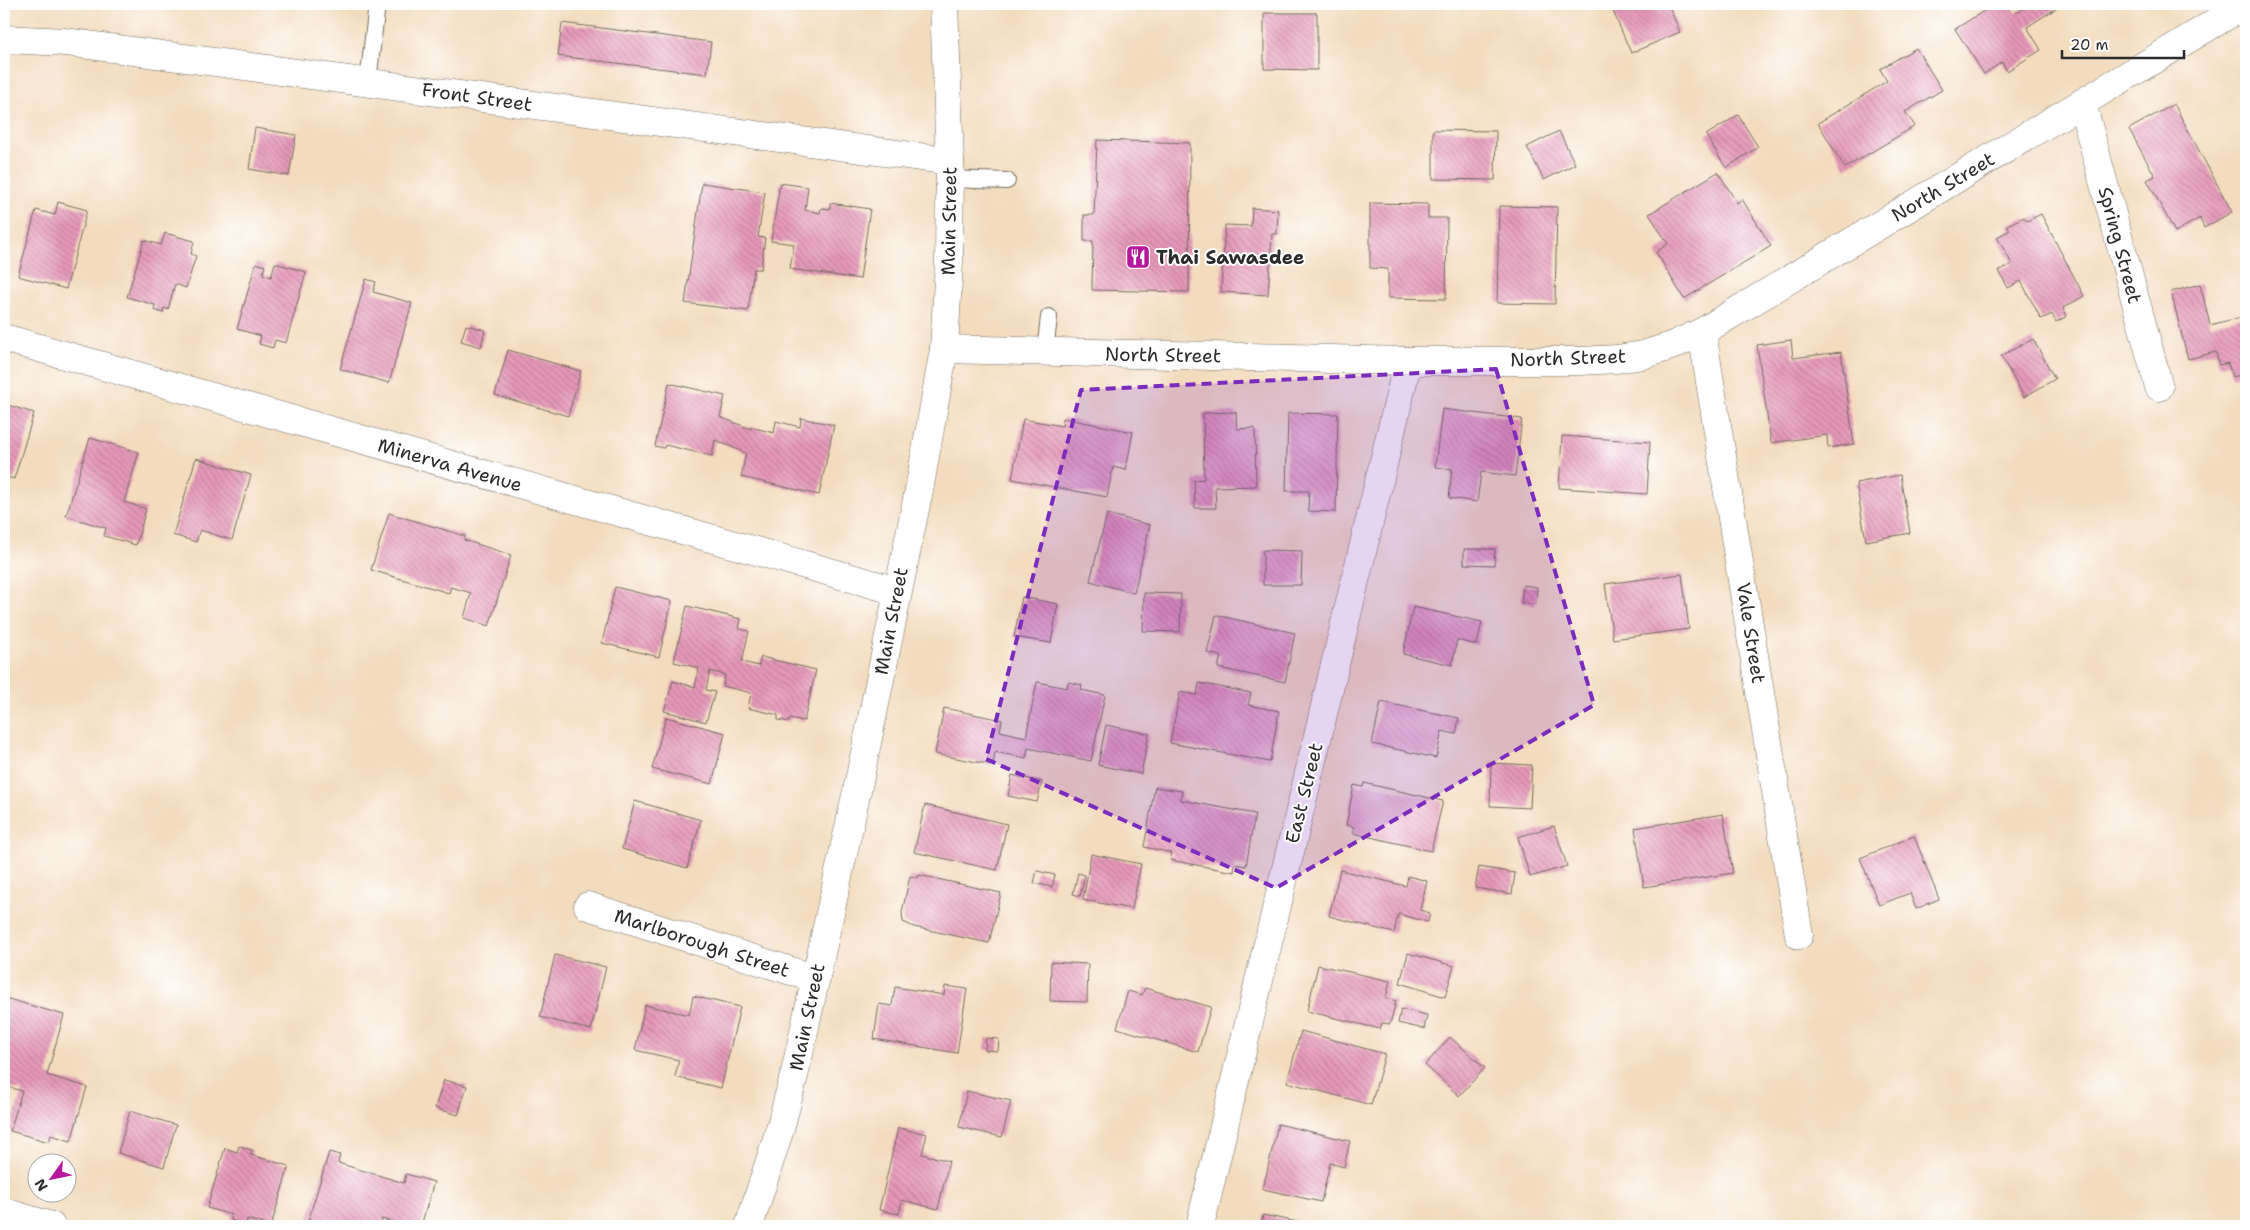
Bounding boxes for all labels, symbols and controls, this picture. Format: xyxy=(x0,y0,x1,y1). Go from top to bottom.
scale bar xyxy=(2062,28,2185,60)
text: 20 m xyxy=(2070,35,2109,55)
street label: Front Street xyxy=(420,77,534,117)
street label: North Street xyxy=(1887,146,1999,228)
street label: Main Street xyxy=(936,166,962,276)
street label: Spring Street xyxy=(2092,184,2148,306)
restaurant icon: Thai Sawasdee xyxy=(1125,244,1151,270)
place label: Thai Sawasdee xyxy=(1156,245,1305,270)
street label: North Street xyxy=(1105,341,1221,369)
street label: North Street xyxy=(1510,343,1626,373)
street label: Minerva Avenue xyxy=(375,432,525,498)
street label: Main Street xyxy=(868,565,914,677)
street label: Vale Street xyxy=(1731,581,1771,685)
street label: East Street xyxy=(1279,740,1329,846)
street label: Marlborough Street xyxy=(611,903,793,983)
street label: Main Street xyxy=(783,961,831,1073)
north arrow xyxy=(28,1152,78,1202)
text: N xyxy=(31,1176,52,1195)

